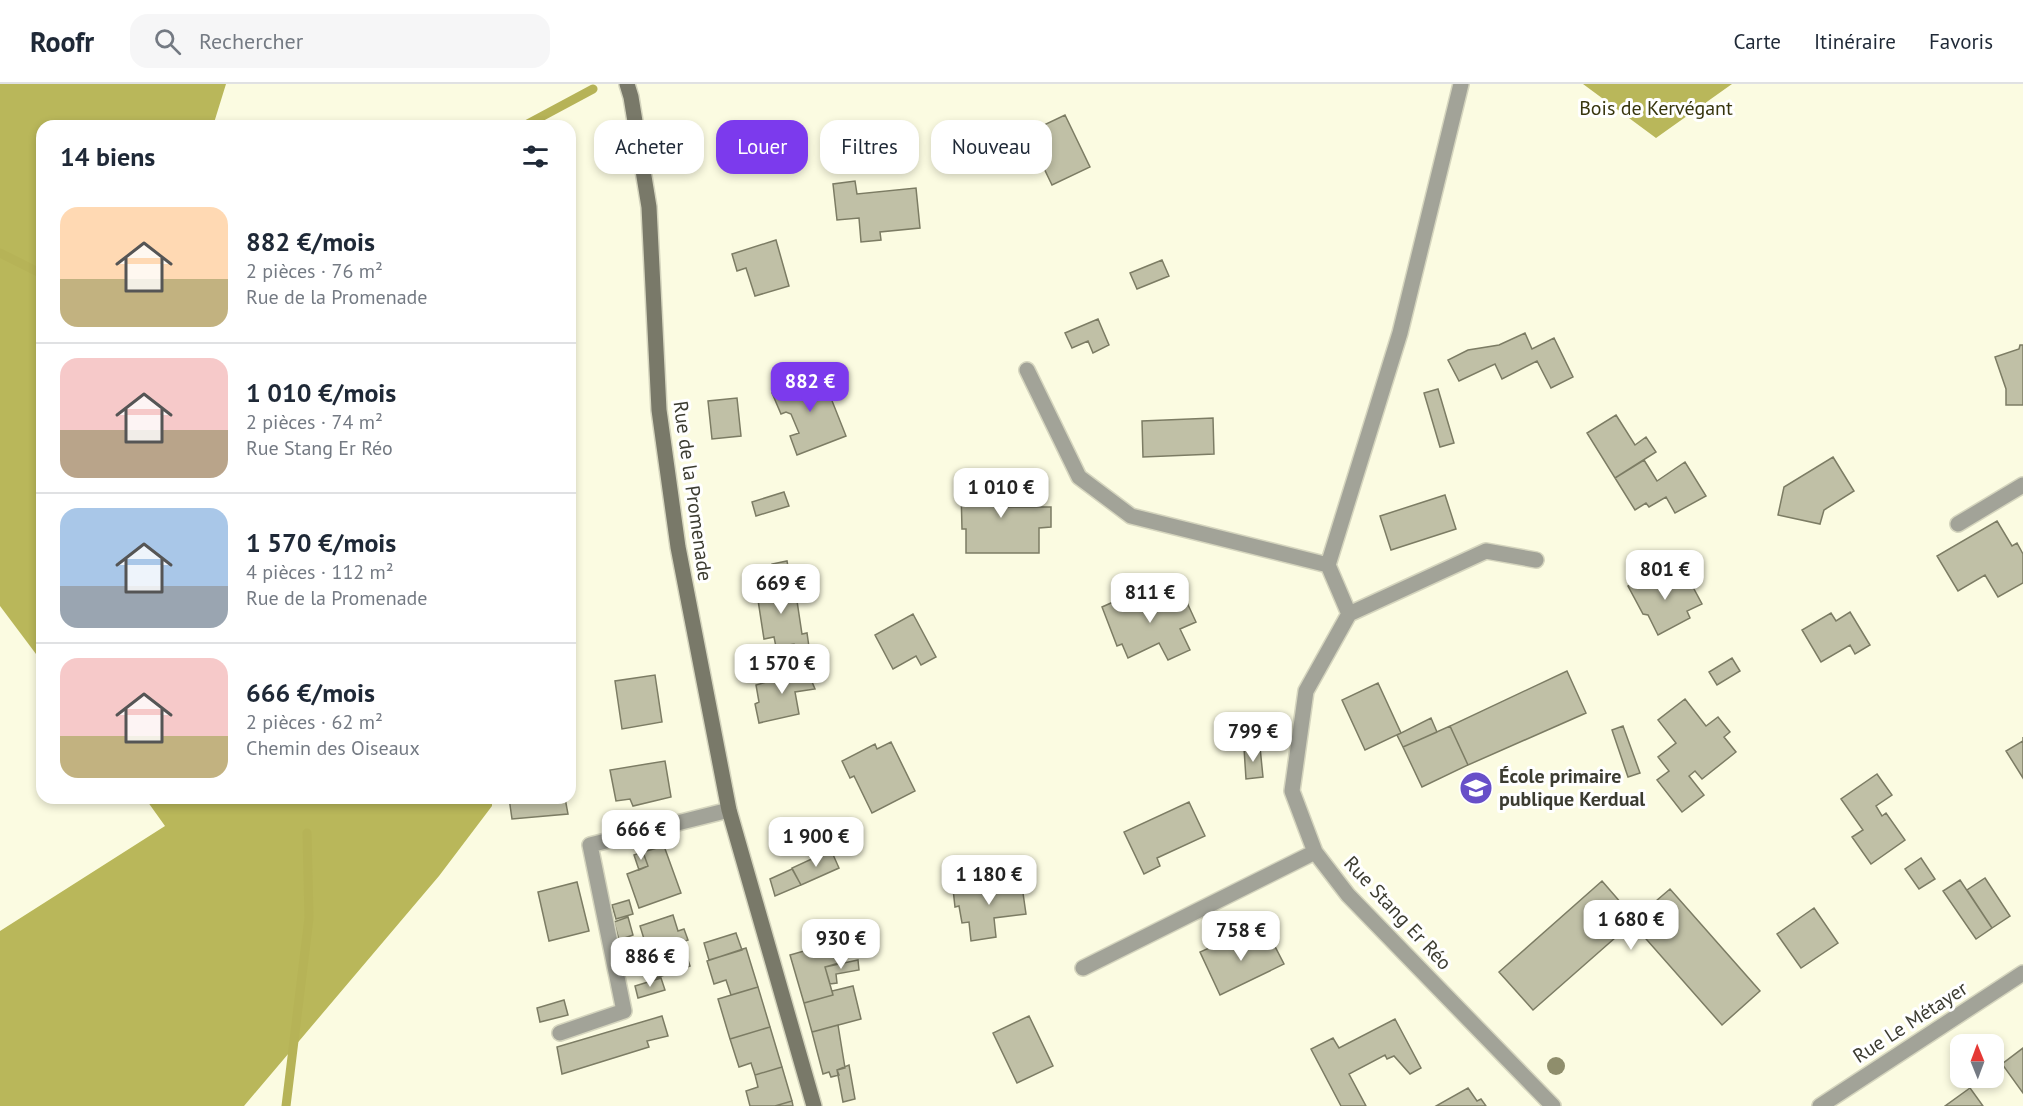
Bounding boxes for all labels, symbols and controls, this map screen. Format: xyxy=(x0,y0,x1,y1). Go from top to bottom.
search box xyxy=(130,14,550,68)
text: Roofr xyxy=(30,23,94,60)
icon: search xyxy=(151,25,184,58)
text: Rechercher xyxy=(199,27,303,55)
text: Carte xyxy=(1734,28,1781,55)
text: Itinéraire xyxy=(1814,28,1896,55)
text: Favoris xyxy=(1929,28,1993,55)
park label: Bois de Kervégant xyxy=(1579,95,1733,121)
chip: Acheter xyxy=(594,120,704,174)
chip: Louer xyxy=(716,120,808,174)
chip: Filtres xyxy=(820,120,919,174)
chip: Nouveau xyxy=(931,120,1052,174)
text: 14 biens xyxy=(60,140,155,173)
icon: filters xyxy=(519,140,552,173)
text: 882 €/mois xyxy=(246,225,375,258)
icon: home xyxy=(108,231,180,303)
text: 2 pièces · 76 m² xyxy=(246,258,383,284)
text: Rue de la Promenade xyxy=(246,284,428,310)
pin: 882 € xyxy=(768,362,852,413)
text: 882 € xyxy=(785,368,835,394)
text: 1 010 €/mois xyxy=(246,376,396,409)
icon: home xyxy=(108,382,180,454)
street label: Rue de la Promenade xyxy=(667,399,719,583)
text: 2 pièces · 74 m² xyxy=(246,409,383,435)
text: Rue Stang Er Réo xyxy=(246,435,393,461)
pin: 1 010 € xyxy=(946,468,1056,519)
text: 1 010 € xyxy=(968,474,1034,500)
text: 1 570 €/mois xyxy=(246,526,396,559)
icon: home xyxy=(108,532,180,604)
pin: 801 € xyxy=(1623,550,1707,601)
text: 801 € xyxy=(1640,556,1690,582)
text: 4 pièces · 112 m² xyxy=(246,559,394,585)
pin: 669 € xyxy=(739,564,823,615)
text: 669 € xyxy=(756,570,806,596)
pin: 811 € xyxy=(1108,573,1192,624)
text: 811 € xyxy=(1125,579,1175,605)
text: Rue de la Promenade xyxy=(246,585,428,611)
pin: 1 570 € xyxy=(727,644,837,695)
text: 1 570 € xyxy=(749,650,815,676)
text: 666 €/mois xyxy=(246,676,375,709)
icon: home xyxy=(108,682,180,754)
text: 2 pièces · 62 m² xyxy=(246,709,383,735)
pin: 799 € xyxy=(1211,712,1295,763)
text: 799 € xyxy=(1228,718,1278,744)
text: Chemin des Oiseaux xyxy=(246,735,420,761)
place label: École primaire publique Kerdual xyxy=(1499,763,1645,812)
school or university icon: École primaire publique Kerdual xyxy=(1458,770,1494,806)
pin: 666 € xyxy=(599,810,683,861)
text: 666 € xyxy=(616,816,666,842)
pin: 1 900 € xyxy=(761,817,871,868)
text: 1 900 € xyxy=(783,823,849,849)
street label: Rue Stang Er Réo xyxy=(1338,850,1458,976)
pin: 1 180 € xyxy=(934,855,1044,906)
text: 1 180 € xyxy=(956,861,1022,887)
pin: 1 680 € xyxy=(1576,900,1686,951)
text: 1 680 € xyxy=(1598,906,1664,932)
pin: 758 € xyxy=(1199,911,1283,962)
text: 758 € xyxy=(1216,917,1266,943)
pin: 930 € xyxy=(799,919,883,970)
text: 930 € xyxy=(816,925,866,951)
pin: 886 € xyxy=(608,937,692,988)
text: 886 € xyxy=(625,943,675,969)
street label: Rue Le Métayer xyxy=(1848,975,1972,1069)
north arrow xyxy=(1950,1034,2004,1088)
map controls xyxy=(1950,1034,2004,1088)

